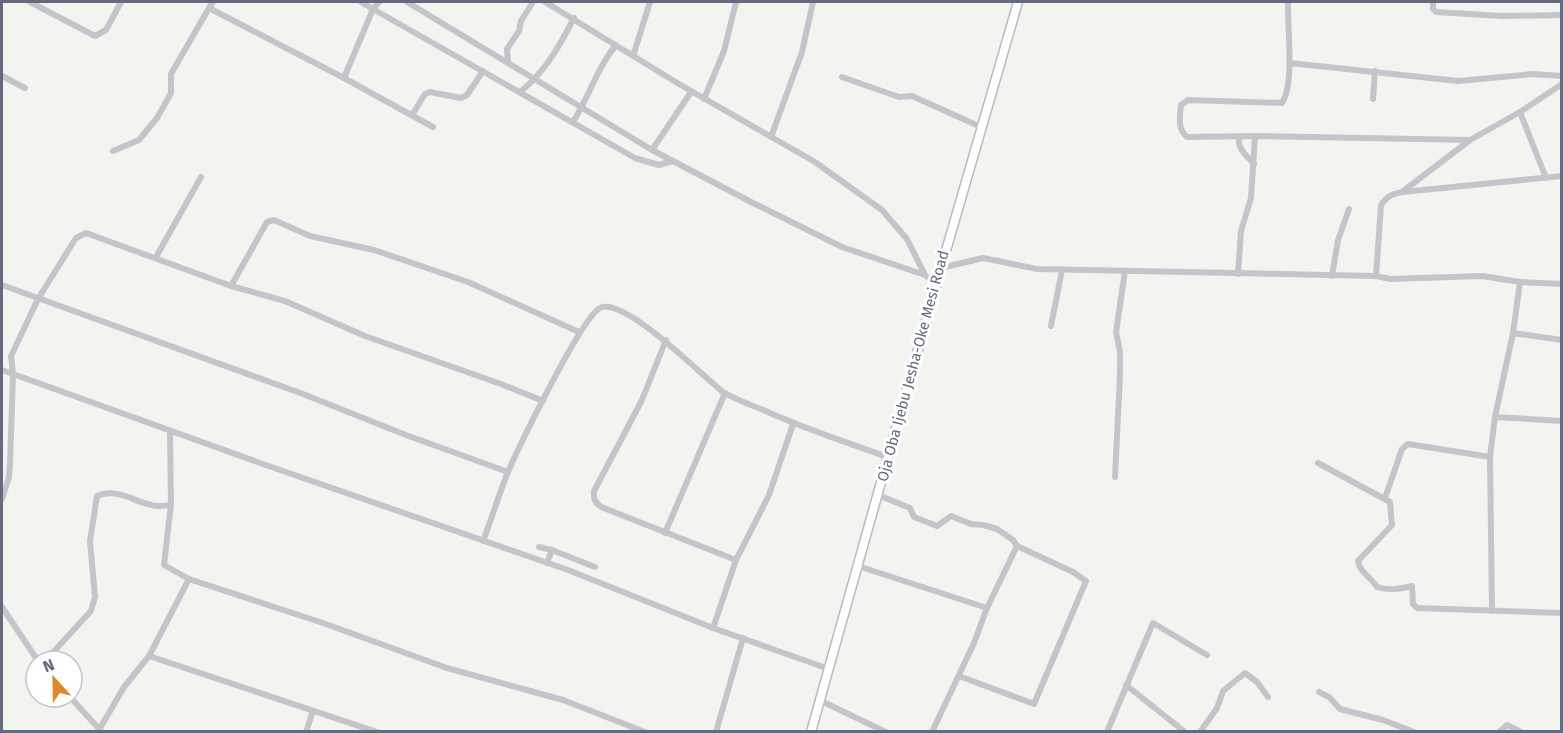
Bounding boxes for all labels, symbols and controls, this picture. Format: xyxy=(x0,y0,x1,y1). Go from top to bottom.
street label: Oja Oba Ijebu Jesha-Oke Mesi Road xyxy=(873,248,953,484)
north arrow xyxy=(24,649,84,709)
text: N xyxy=(40,655,57,676)

